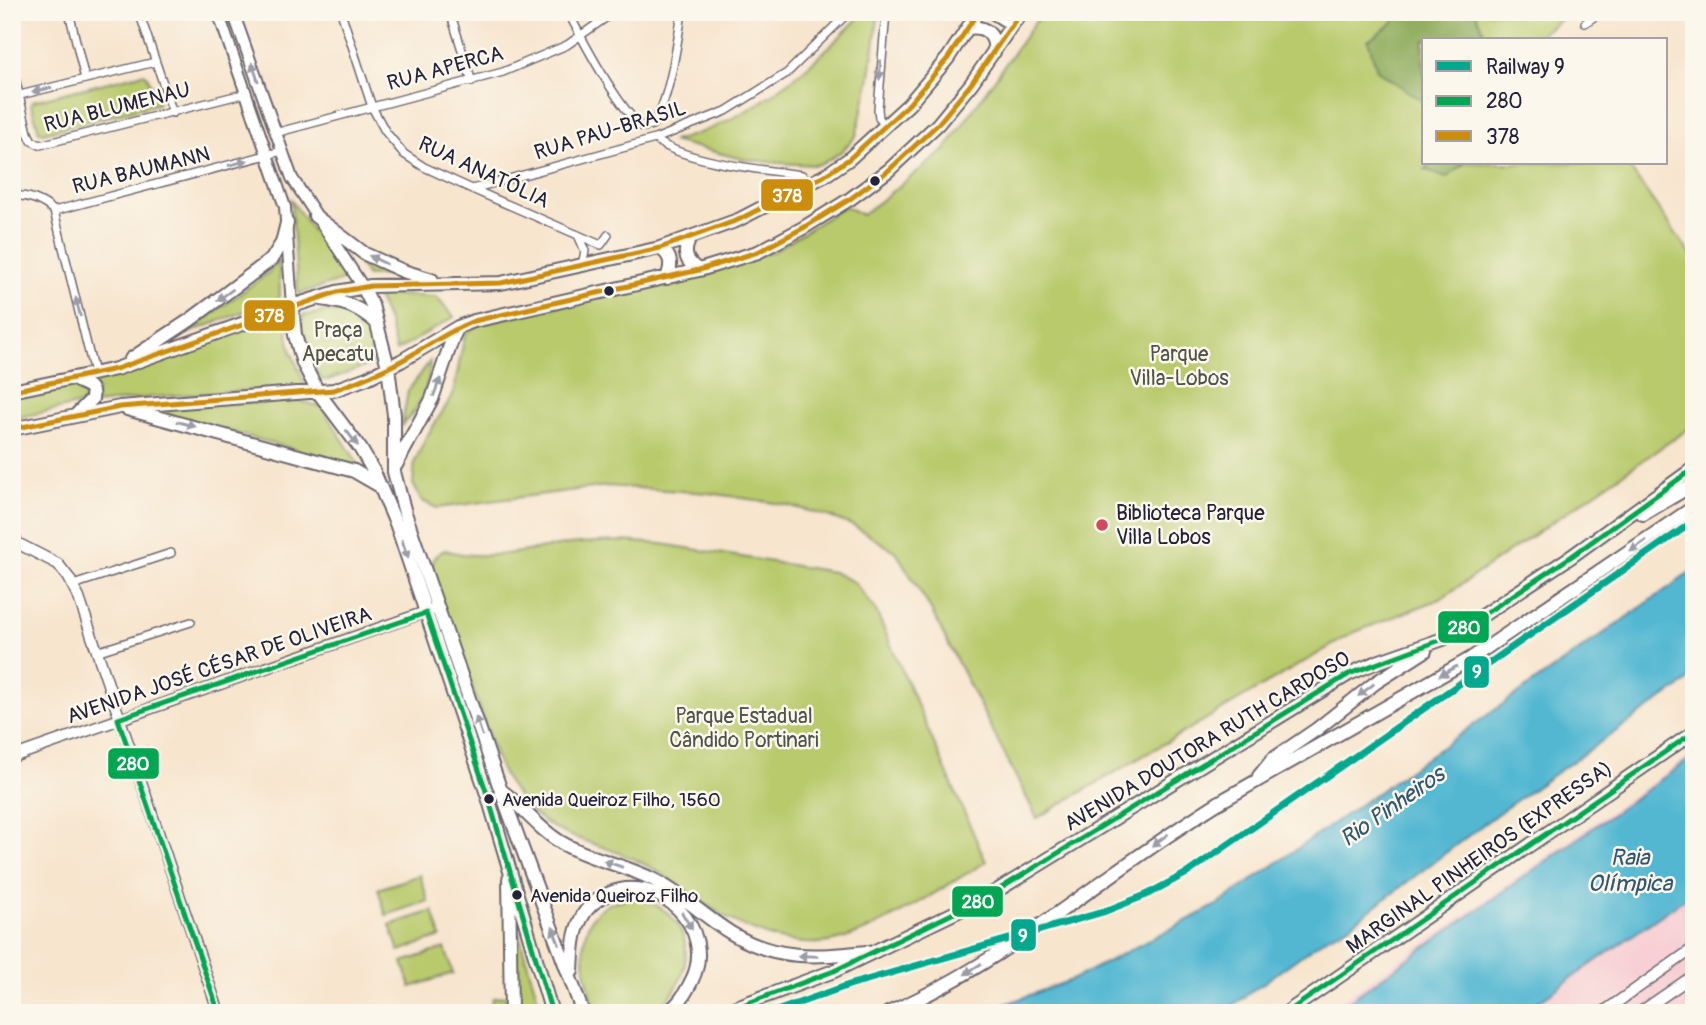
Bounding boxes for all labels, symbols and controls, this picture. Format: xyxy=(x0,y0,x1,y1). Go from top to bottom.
legend xyxy=(1422,38,1668,164)
street label: RUA APERCA xyxy=(384,40,506,97)
text: Railway 9 xyxy=(1486,54,1565,81)
one-way arrow xyxy=(875,59,886,81)
one-way arrow xyxy=(249,62,260,83)
street label: RUA BLUMENAU xyxy=(41,76,193,139)
one-way arrow xyxy=(30,85,52,96)
text: 280 xyxy=(1486,88,1523,115)
street label: RUA PAU-BRASIL xyxy=(531,95,689,166)
text: 378 xyxy=(1486,124,1519,151)
street label: RUA ANATÓLIA xyxy=(414,129,554,215)
street label: RUA BAUMANN xyxy=(70,140,213,201)
one-way arrow xyxy=(228,157,250,168)
unlabelled marker xyxy=(868,174,882,188)
line badge: 378 xyxy=(760,178,814,212)
text: 378 xyxy=(772,184,803,208)
one-way arrow xyxy=(368,254,388,266)
unlabelled marker xyxy=(602,284,616,298)
one-way arrow xyxy=(216,288,234,302)
one-way arrow xyxy=(72,296,83,318)
line badge: 378 xyxy=(243,299,296,332)
text: 378 xyxy=(254,304,285,328)
park label: Praça Apecatu xyxy=(302,317,374,368)
park label: Parque Villa-Lobos xyxy=(1129,341,1229,392)
one-way arrow xyxy=(431,377,442,398)
one-way arrow xyxy=(176,420,197,430)
one-way arrow xyxy=(344,429,358,447)
place label: Biblioteca Parque Villa Lobos xyxy=(1116,500,1265,551)
marker: Biblioteca Parque Villa Lobos xyxy=(1094,517,1110,533)
one-way arrow xyxy=(400,539,411,560)
one-way arrow xyxy=(1629,539,1647,553)
street label: AVENIDA JOSÉ CÉSAR DE OLIVEIRA xyxy=(63,601,375,730)
line badge: 280 xyxy=(1437,610,1490,644)
text: 280 xyxy=(1447,616,1481,640)
street label: AVENIDA DOUTORA RUTH CARDOSO xyxy=(1060,645,1355,838)
line badge: 9 xyxy=(1463,655,1490,689)
text: 9 xyxy=(1472,660,1482,684)
one-way arrow xyxy=(1438,665,1458,677)
one-way arrow xyxy=(1357,683,1375,698)
park label: Parque Estadual Cândido Portinari xyxy=(669,703,819,754)
one-way arrow xyxy=(473,716,484,737)
line badge: 280 xyxy=(107,747,160,780)
text: 280 xyxy=(116,752,150,776)
street label: MARGINAL PINHEIROS (EXPRESSA) xyxy=(1341,755,1618,960)
water label: Rio Pinheiros xyxy=(1334,758,1452,853)
place label: Avenida Queiroz Filho, 1560 xyxy=(502,788,721,812)
marker: Avenida Queiroz Filho, 1560 xyxy=(482,792,496,806)
one-way arrow xyxy=(1151,833,1170,847)
water label: Raia Olímpica xyxy=(1588,843,1673,898)
one-way arrow xyxy=(603,858,624,869)
place label: Avenida Queiroz Filho xyxy=(530,884,698,908)
line badge: 280 xyxy=(951,885,1004,918)
marker: Avenida Queiroz Filho xyxy=(510,888,524,902)
text: 280 xyxy=(961,890,995,914)
one-way arrow xyxy=(681,912,694,931)
line badge: 9 xyxy=(1010,918,1037,952)
text: 9 xyxy=(1018,924,1028,948)
one-way arrow xyxy=(550,926,561,947)
one-way arrow xyxy=(797,951,819,962)
one-way arrow xyxy=(963,962,983,975)

